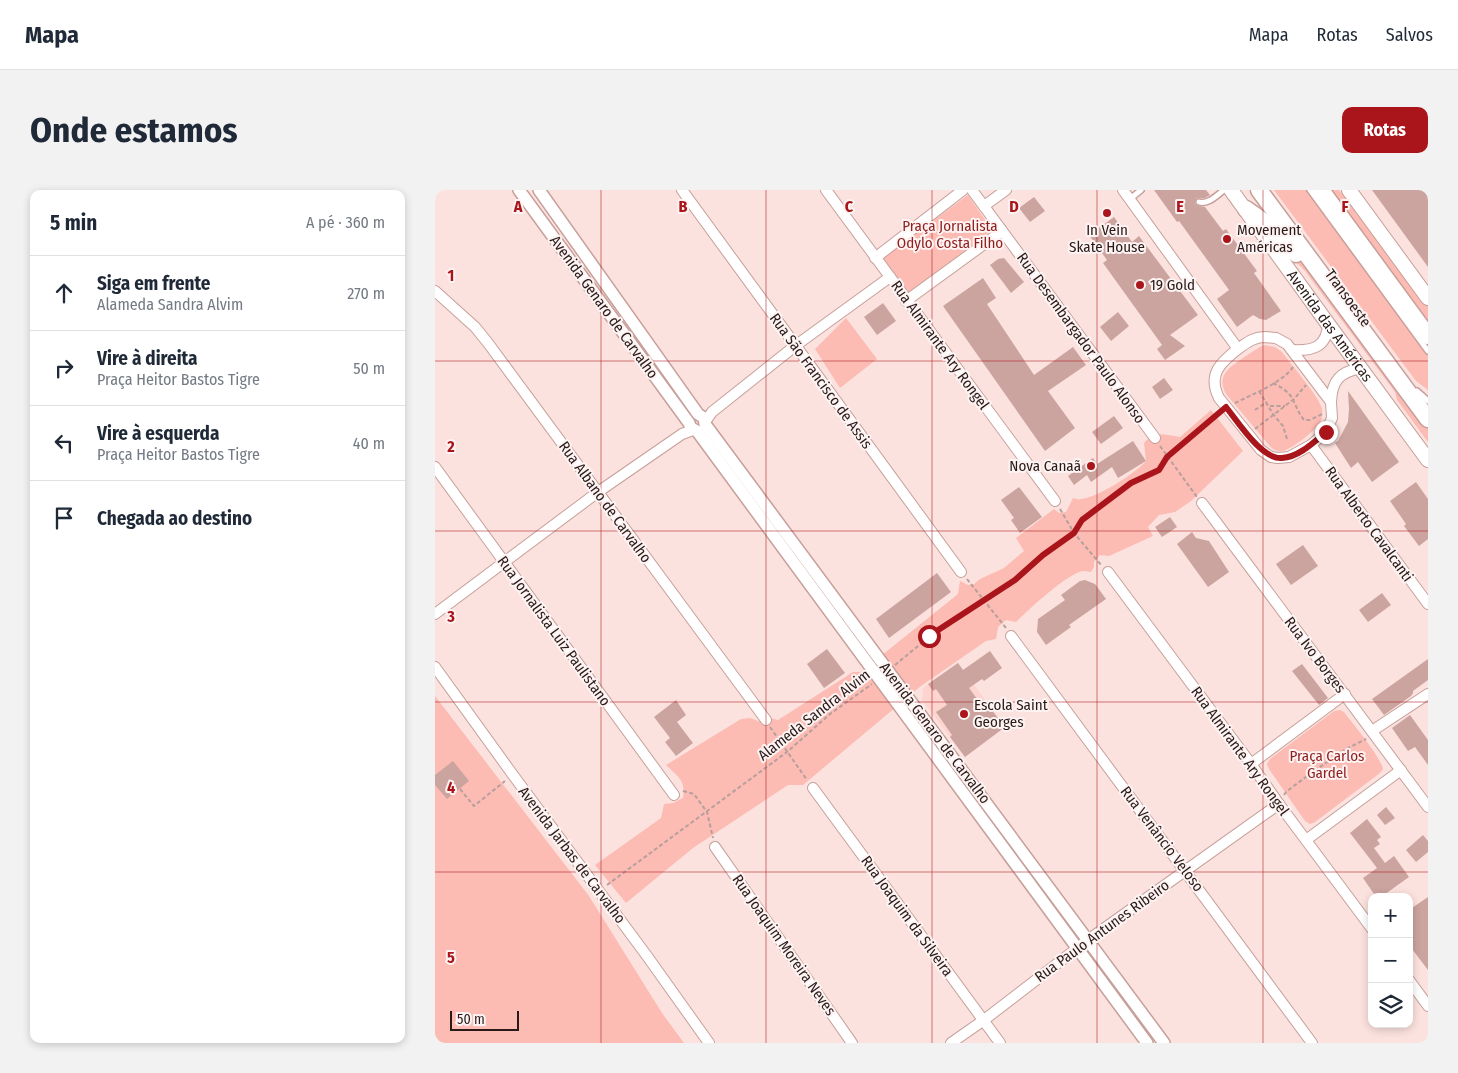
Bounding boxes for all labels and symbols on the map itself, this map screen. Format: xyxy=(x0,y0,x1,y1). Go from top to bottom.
text: A xyxy=(513,197,523,216)
text: B xyxy=(679,197,688,216)
text: C xyxy=(845,197,854,216)
text: D xyxy=(1009,197,1019,216)
text: E xyxy=(1176,197,1184,216)
text: F xyxy=(1341,197,1349,216)
marker: In Vein Skate House xyxy=(1101,207,1113,219)
park label: Praça Jornalista Odylo Costa Filho xyxy=(897,217,1003,252)
place label: In Vein Skate House xyxy=(1069,221,1145,256)
place label: Movement Américas xyxy=(1237,221,1301,256)
street label: Avenida Genaro de Carvalho xyxy=(546,232,662,382)
marker: Movement Américas xyxy=(1221,233,1233,245)
street label: Rua Desembargador Paulo Alonso xyxy=(1013,249,1149,427)
text: 1 xyxy=(448,266,454,285)
street label: Transoeste xyxy=(1321,266,1375,330)
street label: Avenida das Américas xyxy=(1283,267,1376,385)
place label: 19 Gold xyxy=(1150,276,1195,294)
street label: Rua Almirante Ary Rongel xyxy=(887,277,993,413)
marker: 19 Gold xyxy=(1134,279,1146,291)
street label: Rua São Francisco de Assis xyxy=(766,310,876,452)
route end xyxy=(1315,421,1338,444)
text: 2 xyxy=(446,437,455,456)
street label: Rua Albano de Carvalho xyxy=(555,438,655,566)
place label: Nova Canaã xyxy=(1009,457,1081,475)
marker: Nova Canaã xyxy=(1085,460,1097,472)
street label: Rua Alberto Cavalcanti xyxy=(1321,463,1417,585)
street label: Rua Jornalista Luiz Paulistano xyxy=(494,553,615,710)
text: 3 xyxy=(446,607,455,626)
street label: Rua Ivo Borges xyxy=(1281,613,1349,697)
route start xyxy=(918,625,941,648)
street label: Avenida Genaro de Carvalho xyxy=(876,659,994,807)
street label: Alameda Sandra Alvim xyxy=(754,666,874,764)
street label: Rua Almirante Ary Rongel xyxy=(1187,683,1293,819)
place label: Escola Saint Georges xyxy=(974,696,1048,731)
marker: Escola Saint Georges xyxy=(958,708,970,720)
park label: Praça Carlos Gardel xyxy=(1289,747,1365,782)
text: 4 xyxy=(447,778,455,797)
street label: Avenida Jarbas de Carvalho xyxy=(515,783,629,927)
street label: Rua Venâncio Veloso xyxy=(1117,783,1207,895)
street label: Rua Joaquim da Silveira xyxy=(857,852,957,980)
street label: Rua Joaquim Moreira Neves xyxy=(728,871,840,1019)
street label: Rua Paulo Antunes Ribeiro xyxy=(1031,876,1173,986)
text: 5 xyxy=(447,948,455,967)
scale bar xyxy=(450,1008,519,1031)

